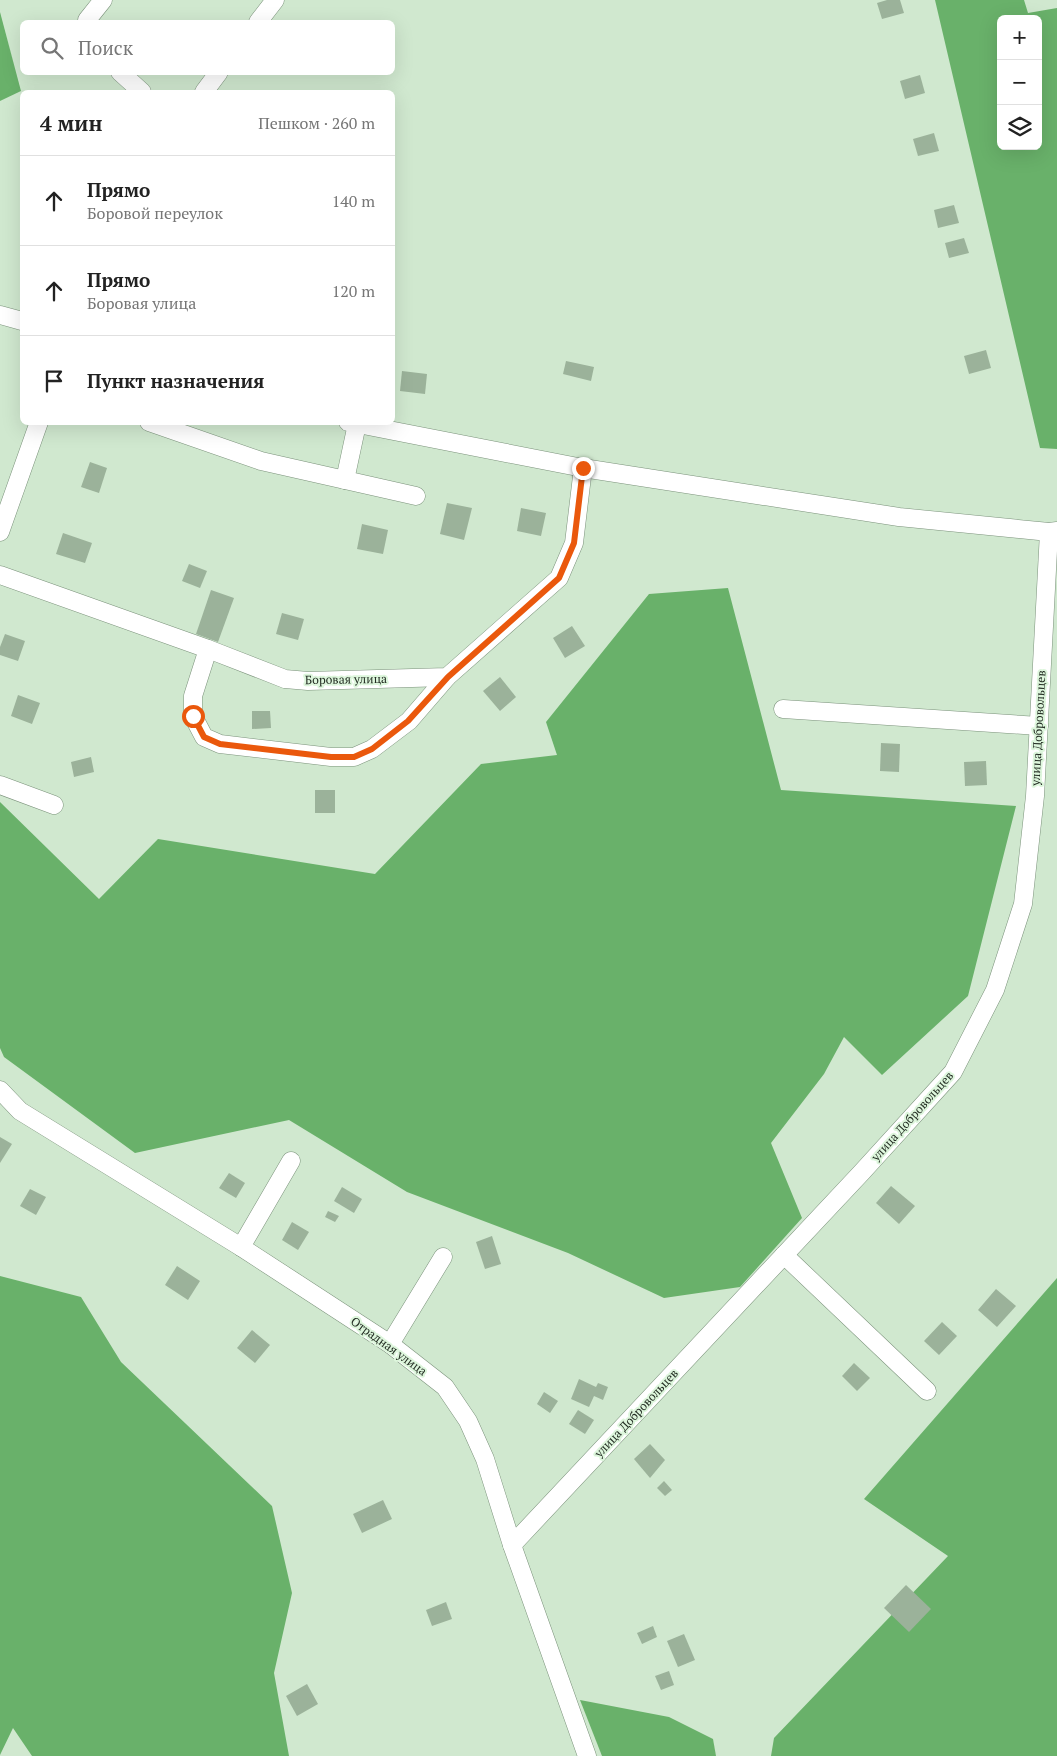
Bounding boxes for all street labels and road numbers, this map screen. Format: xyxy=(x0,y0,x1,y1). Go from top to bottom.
street label: улица Добровольцев xyxy=(1027,670,1049,787)
street label: Боровая улица xyxy=(305,671,387,687)
street label: улица Добровольцев xyxy=(867,1068,956,1165)
street label: Отрадная улица xyxy=(348,1313,430,1379)
street label: улица Добровольцев xyxy=(590,1366,681,1461)

